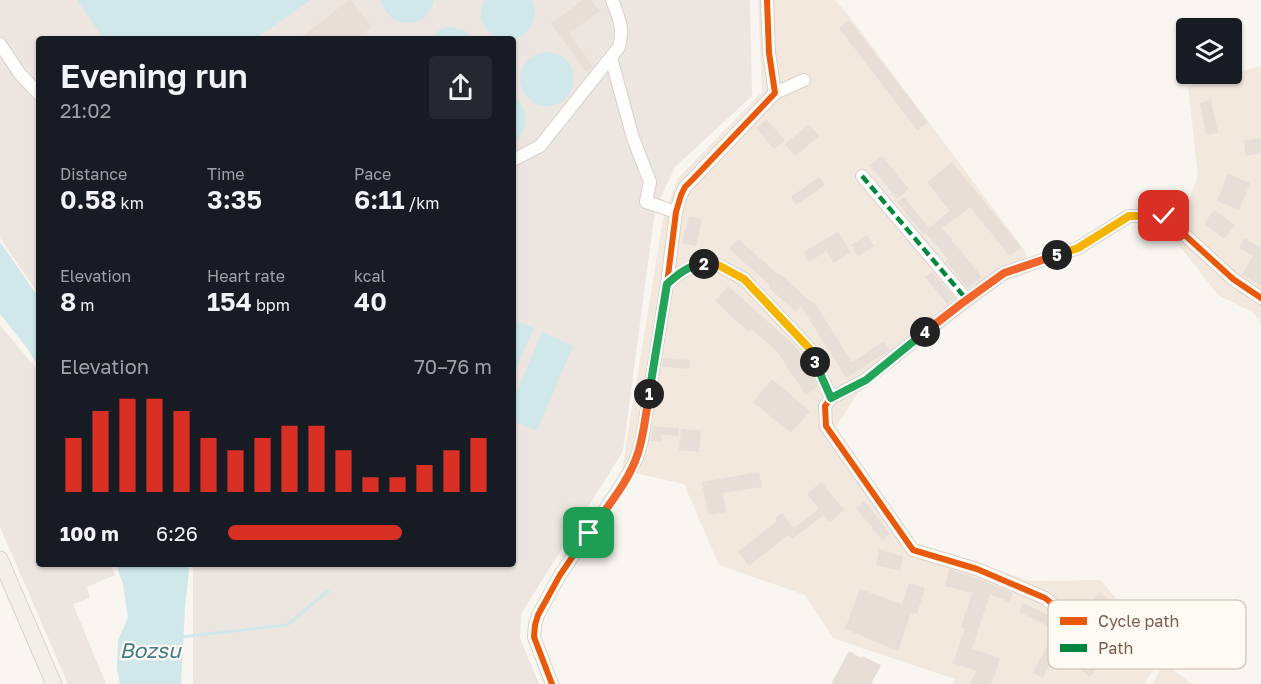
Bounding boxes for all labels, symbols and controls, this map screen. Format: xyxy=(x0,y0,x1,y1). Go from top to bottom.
map controls xyxy=(1176,18,1242,84)
button: layers xyxy=(1176,18,1242,84)
text: Evening run xyxy=(60,56,248,95)
button: share xyxy=(429,56,492,119)
text: 21:02 xyxy=(60,98,111,122)
text: Distance xyxy=(60,164,127,184)
text: Time xyxy=(207,164,245,184)
text: Pace xyxy=(354,164,391,184)
text: 0.58 xyxy=(60,184,117,215)
text: 3:35 xyxy=(207,184,262,215)
text: 6:11 xyxy=(354,184,405,215)
pin xyxy=(1138,190,1189,241)
text: km xyxy=(117,193,144,213)
text: /km xyxy=(405,193,439,213)
icon: check xyxy=(1147,199,1180,232)
pin: 5 xyxy=(1042,240,1072,270)
text: 5 xyxy=(1052,245,1062,265)
pin: 2 xyxy=(689,249,719,279)
text: 2 xyxy=(699,254,709,274)
text: Elevation xyxy=(60,266,131,286)
text: Heart rate xyxy=(207,266,285,286)
text: kcal xyxy=(354,266,386,286)
text: 8 xyxy=(60,286,76,317)
text: 154 xyxy=(207,286,252,317)
text: 40 xyxy=(354,286,387,317)
text: m xyxy=(76,295,95,315)
text: bpm xyxy=(252,295,290,315)
pin: 4 xyxy=(910,317,940,347)
text: 4 xyxy=(920,322,930,342)
pin: 3 xyxy=(800,347,830,377)
text: 3 xyxy=(810,352,820,372)
text: Elevation xyxy=(60,354,149,378)
text: 70–76 m xyxy=(414,354,492,378)
pin: 1 xyxy=(634,379,664,409)
text: 1 xyxy=(645,384,653,404)
pin xyxy=(563,507,614,558)
icon: arrive xyxy=(572,516,605,549)
text: 100 m xyxy=(60,521,119,545)
text: 6:26 xyxy=(156,521,198,545)
legend xyxy=(1048,600,1246,669)
text: Cycle path xyxy=(1098,611,1179,631)
water label: Bozsu xyxy=(119,637,182,663)
text: Path xyxy=(1098,638,1133,658)

